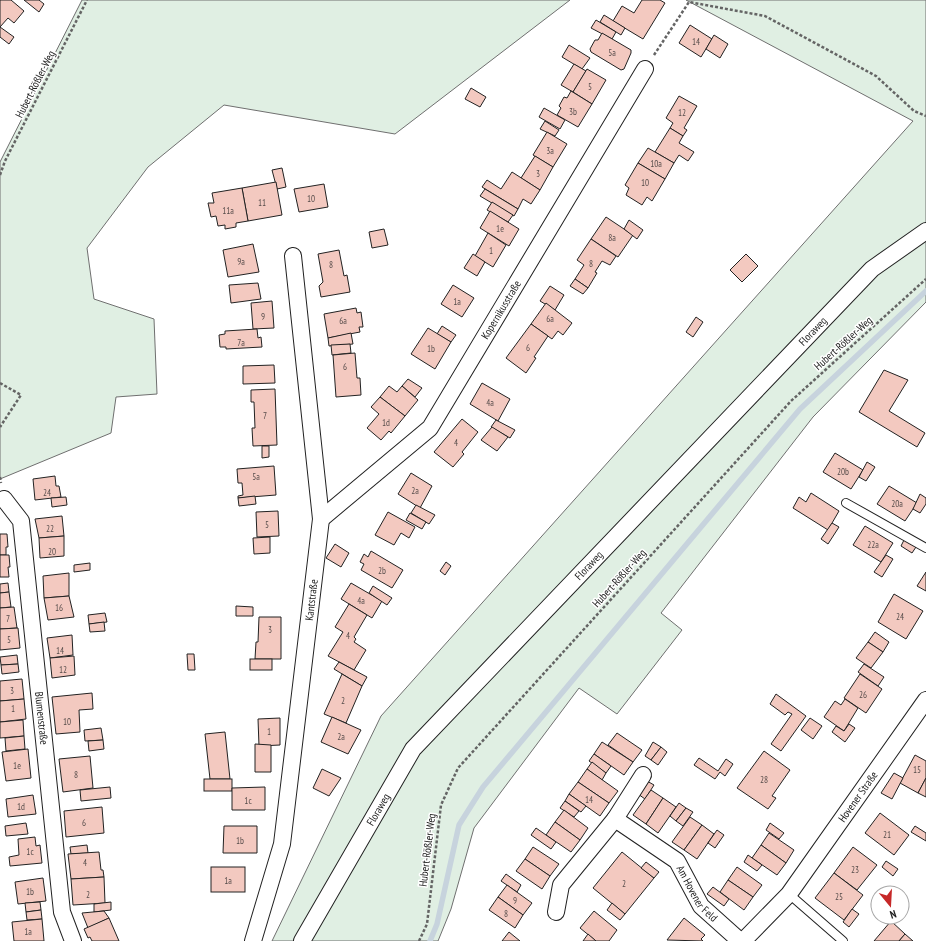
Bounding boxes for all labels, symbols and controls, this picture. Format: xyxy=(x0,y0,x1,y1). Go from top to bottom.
house number: 14 xyxy=(692,36,700,47)
house number: 5a xyxy=(608,47,616,58)
street label: Hubert-Rößler-Weg xyxy=(12,48,58,120)
house number: 5 xyxy=(588,81,592,92)
house number: 3b xyxy=(569,106,577,117)
house number: 12 xyxy=(678,107,686,118)
house number: 3a xyxy=(546,145,554,156)
house number: 10a xyxy=(650,158,662,169)
house number: 3 xyxy=(536,168,540,179)
house number: 10 xyxy=(641,177,649,188)
house number: 10 xyxy=(307,193,315,204)
house number: 11 xyxy=(258,197,266,208)
house number: 11a xyxy=(222,205,234,216)
house number: 1e xyxy=(496,223,504,234)
house number: 8a xyxy=(608,232,616,243)
house number: 1 xyxy=(489,245,493,256)
house number: 9a xyxy=(237,256,245,267)
house number: 8 xyxy=(589,258,593,269)
house number: 8 xyxy=(329,259,333,270)
street label: Kopernikusstraße xyxy=(478,277,524,342)
house number: 1a xyxy=(453,296,461,307)
house number: 9 xyxy=(261,311,265,322)
house number: 6a xyxy=(546,313,554,324)
street label: Floraweg xyxy=(795,313,830,349)
street label: Hubert-Rößler-Weg xyxy=(811,313,875,373)
house number: 6a xyxy=(339,315,347,326)
house number: 7a xyxy=(237,337,245,348)
house number: 6 xyxy=(526,342,530,353)
house number: 1b xyxy=(427,343,435,354)
house number: 6 xyxy=(343,361,347,372)
house number: 4a xyxy=(486,397,494,408)
house number: 7 xyxy=(263,410,267,421)
house number: 1d xyxy=(382,417,390,428)
house number: 4 xyxy=(454,437,458,448)
house number: 20b xyxy=(837,466,849,477)
house number: 5a xyxy=(252,471,260,482)
house number: 2a xyxy=(411,485,419,496)
house number: 24 xyxy=(43,487,51,498)
house number: 20a xyxy=(891,498,903,509)
house number: 5 xyxy=(265,519,269,530)
house number: 22 xyxy=(46,523,54,534)
house number: 22a xyxy=(867,539,879,550)
house number: 20 xyxy=(48,546,56,557)
street label: Hubert-Rößler-Weg xyxy=(589,546,649,610)
street label: Floraweg xyxy=(572,548,606,583)
house number: 2b xyxy=(378,565,386,576)
street label: Kantstraße xyxy=(302,578,321,621)
house number: 4a xyxy=(357,595,365,606)
house number: 16 xyxy=(55,602,63,613)
house number: 24 xyxy=(896,611,904,622)
house number: 7 xyxy=(6,613,10,624)
house number: 3 xyxy=(268,624,272,635)
house number: 4 xyxy=(346,630,350,641)
house number: 5 xyxy=(7,634,11,645)
house number: 14 xyxy=(56,645,64,656)
house number: 12 xyxy=(59,664,67,675)
house number: 3 xyxy=(10,685,14,696)
house number: 26 xyxy=(859,689,867,700)
street label: Blumenstraße xyxy=(32,691,51,746)
house number: 2 xyxy=(341,695,345,706)
house number: 1 xyxy=(11,703,15,714)
house number: 10 xyxy=(63,716,71,727)
house number: 1 xyxy=(267,726,271,737)
house number: 2a xyxy=(337,731,345,742)
house number: 1e xyxy=(13,760,21,771)
house number: 15 xyxy=(913,764,921,775)
street label: Hovener Straße xyxy=(835,768,881,825)
house number: 8 xyxy=(74,769,78,780)
house number: 28 xyxy=(760,774,768,785)
street label: Floraweg xyxy=(363,791,393,828)
house number: 14 xyxy=(585,794,593,805)
house number: 1c xyxy=(244,795,252,806)
house number: 1d xyxy=(17,801,25,812)
street label: Hubert-Rößler-Weg xyxy=(416,812,438,887)
house number: 6 xyxy=(82,817,86,828)
house number: 21 xyxy=(883,829,891,840)
house number: 1b xyxy=(236,835,244,846)
house number: 1c xyxy=(26,846,34,857)
house number: 4 xyxy=(83,857,87,868)
street label: Am Hovener Feld xyxy=(674,863,721,925)
house number: 23 xyxy=(851,864,859,875)
house number: 1a xyxy=(224,875,232,886)
house number: 2 xyxy=(622,878,626,889)
north arrow xyxy=(870,885,910,925)
house number: 1b xyxy=(26,886,34,897)
house number: 2 xyxy=(86,889,90,900)
house number: 25 xyxy=(835,891,843,902)
house number: 9 xyxy=(513,895,517,906)
text: N xyxy=(888,907,898,922)
house number: 8 xyxy=(504,908,508,919)
house number: 1a xyxy=(24,926,32,937)

